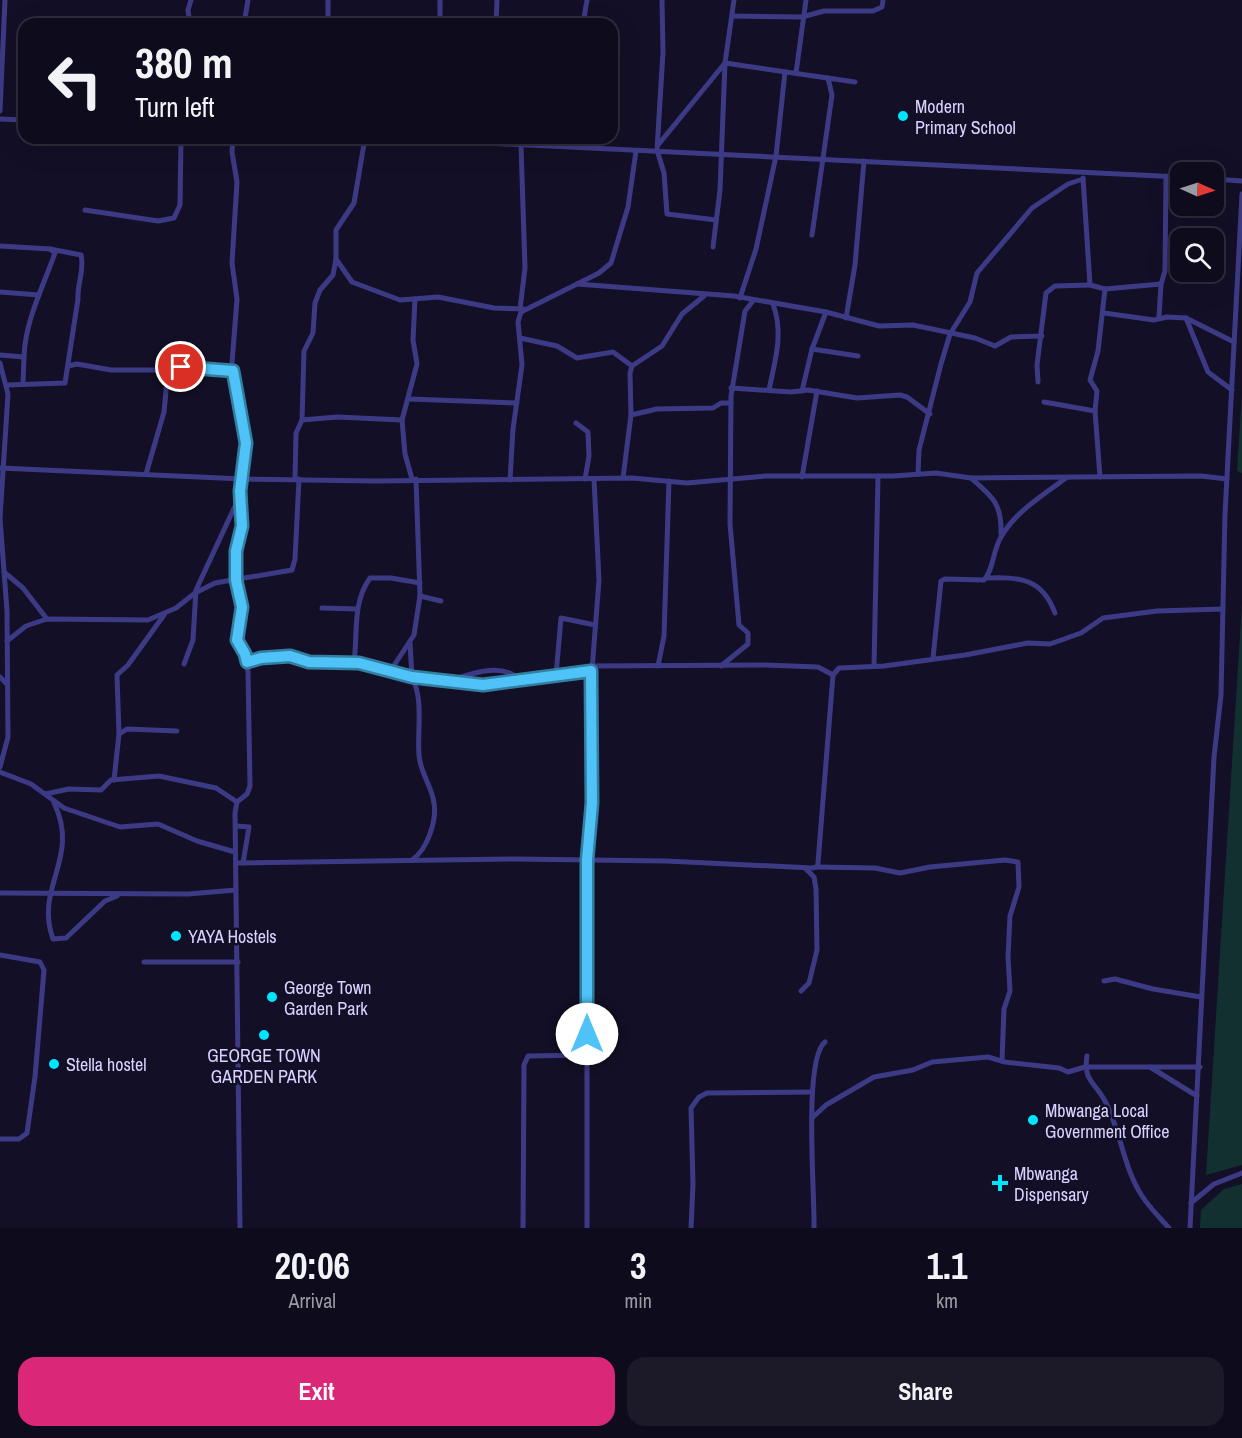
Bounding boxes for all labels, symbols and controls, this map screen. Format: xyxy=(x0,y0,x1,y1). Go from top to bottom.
text: 380 m xyxy=(135,35,233,91)
icon: left xyxy=(36,42,114,120)
text: Turn left xyxy=(135,89,214,125)
place label: Modern Primary School xyxy=(915,94,1016,140)
marker: Modern Primary School xyxy=(896,109,910,123)
north arrow xyxy=(1170,162,1224,216)
map controls xyxy=(1170,162,1224,282)
button: search xyxy=(1170,228,1224,282)
pin xyxy=(155,341,206,392)
icon: arrive xyxy=(164,350,197,383)
place label: YAYA Hostels xyxy=(188,924,277,949)
marker: YAYA Hostels xyxy=(169,929,183,943)
place label: George Town Garden Park xyxy=(284,975,372,1021)
marker: George Town Garden Park xyxy=(265,990,279,1004)
position arrow xyxy=(555,1002,619,1066)
marker: GEORGE TOWN GARDEN PARK xyxy=(257,1028,271,1042)
place label: GEORGE TOWN GARDEN PARK xyxy=(207,1043,321,1089)
place label: Stella hostel xyxy=(66,1052,146,1077)
marker: Stella hostel xyxy=(47,1057,61,1071)
place label: Mbwanga Local Government Office xyxy=(1045,1098,1169,1144)
marker: Mbwanga Local Government Office xyxy=(1026,1113,1040,1127)
place label: Mbwanga Dispensary xyxy=(1014,1161,1089,1207)
marker: Mbwanga Dispensary xyxy=(991,1174,1009,1192)
text: 20:06 xyxy=(275,1242,350,1290)
text: 3 xyxy=(630,1242,646,1290)
text: 1.1 xyxy=(926,1242,967,1290)
text: Arrival xyxy=(289,1287,336,1314)
text: min xyxy=(625,1287,652,1314)
text: km xyxy=(936,1287,958,1314)
button: Exit xyxy=(18,1357,615,1426)
button: Share xyxy=(627,1357,1224,1426)

